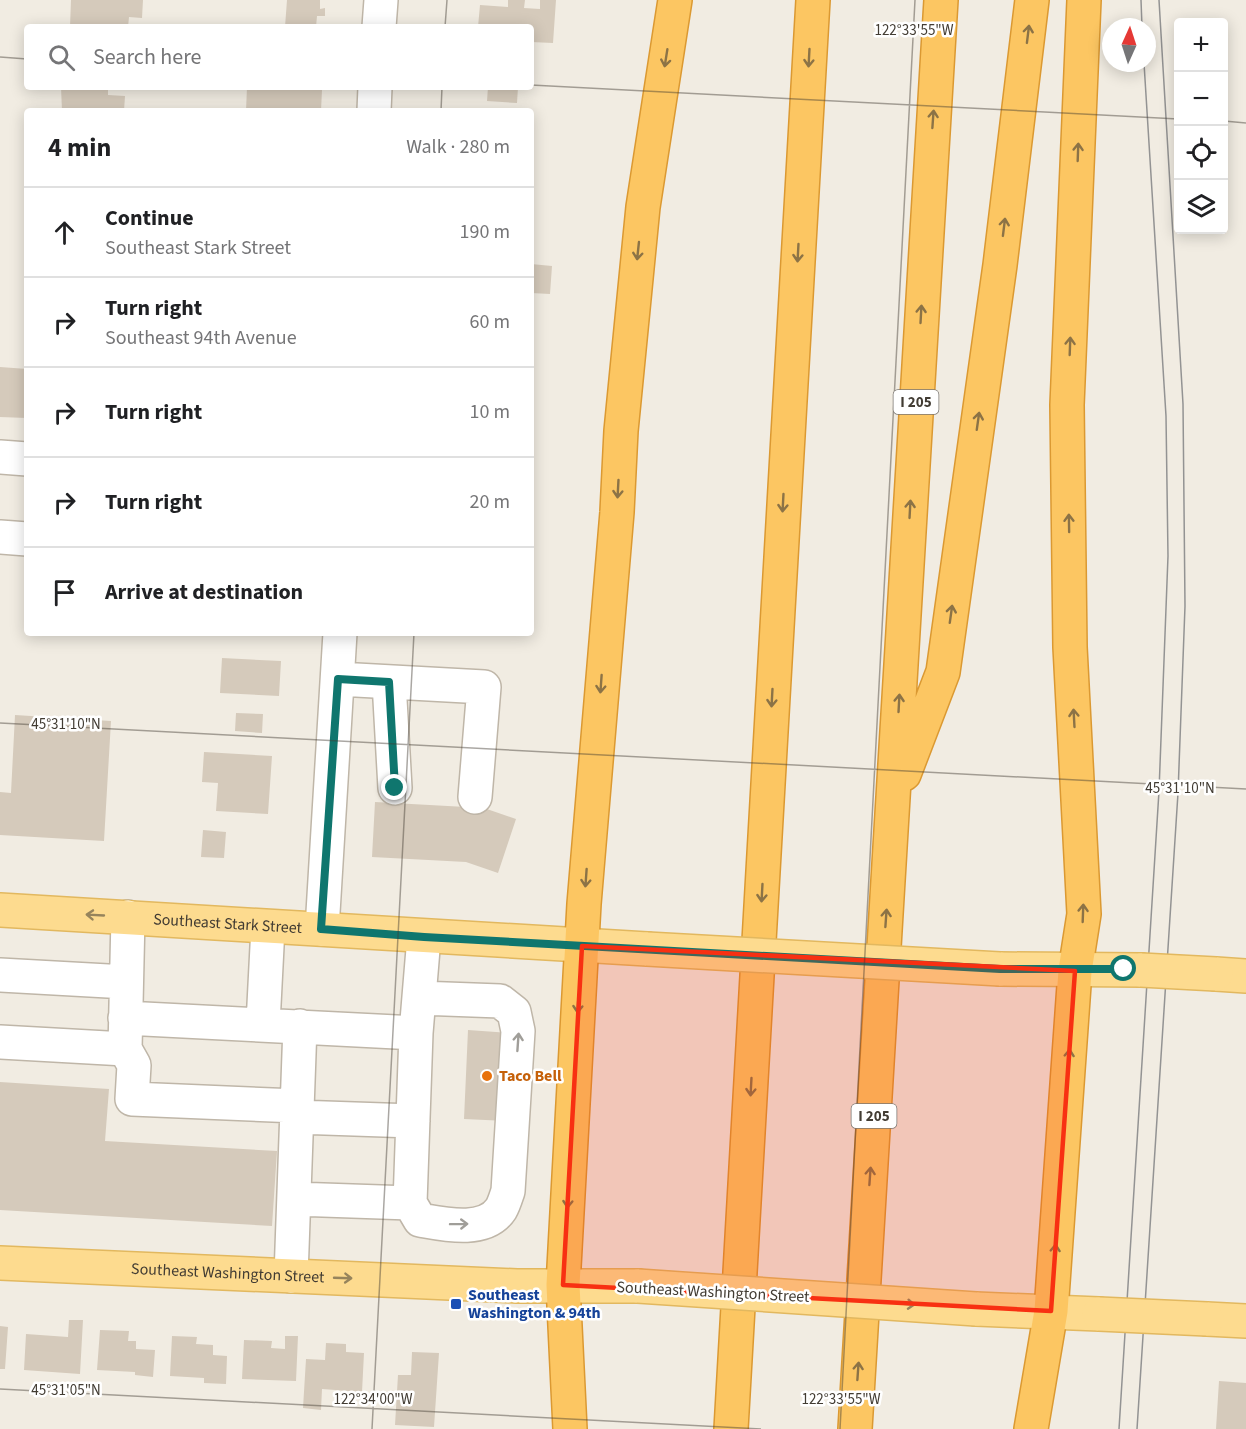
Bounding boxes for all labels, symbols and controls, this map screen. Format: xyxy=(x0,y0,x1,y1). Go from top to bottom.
north arrow xyxy=(1102,18,1156,72)
map controls xyxy=(1174,18,1228,234)
button: + xyxy=(1174,18,1228,72)
text: 122°33'55"W xyxy=(874,20,954,41)
search box xyxy=(24,24,534,90)
one-way arrow xyxy=(1022,24,1033,44)
icon: search xyxy=(45,41,78,74)
text: Search here xyxy=(93,41,201,73)
one-way arrow xyxy=(661,47,672,67)
one-way arrow xyxy=(804,48,815,68)
button: − xyxy=(1174,72,1228,126)
one-way arrow xyxy=(928,110,939,130)
button: locate xyxy=(1174,126,1228,180)
text: 4 min xyxy=(48,129,111,166)
text: Walk · 280 m xyxy=(406,133,510,161)
one-way arrow xyxy=(1072,142,1083,162)
button: layers xyxy=(1174,180,1228,234)
text: Continue xyxy=(105,202,194,234)
icon: ahead xyxy=(48,216,81,249)
text: 190 m xyxy=(460,218,510,246)
one-way arrow xyxy=(999,218,1010,238)
text: Southeast Stark Street xyxy=(105,234,291,262)
one-way arrow xyxy=(632,240,643,260)
one-way arrow xyxy=(792,243,803,263)
text: Turn right xyxy=(105,292,202,324)
one-way arrow xyxy=(916,305,927,325)
icon: right xyxy=(48,306,81,339)
text: 60 m xyxy=(470,308,510,336)
text: Southeast 94th Avenue xyxy=(105,324,297,352)
one-way arrow xyxy=(1064,337,1075,357)
road number: I 205 xyxy=(894,390,938,414)
icon: right xyxy=(48,396,81,429)
text: Turn right xyxy=(105,396,202,428)
text: 10 m xyxy=(470,398,510,426)
one-way arrow xyxy=(973,411,984,431)
one-way arrow xyxy=(612,479,623,499)
icon: right xyxy=(48,486,81,519)
text: Turn right xyxy=(105,486,202,518)
text: 20 m xyxy=(470,488,510,516)
one-way arrow xyxy=(778,493,789,513)
one-way arrow xyxy=(905,499,916,519)
one-way arrow xyxy=(1063,514,1074,534)
icon: arrive xyxy=(48,576,81,609)
text: Arrive at destination xyxy=(105,576,303,608)
one-way arrow xyxy=(946,604,957,624)
one-way arrow xyxy=(595,673,606,693)
one-way arrow xyxy=(767,687,778,707)
one-way arrow xyxy=(893,694,904,714)
one-way arrow xyxy=(1068,709,1079,729)
text: 45°31'10"N xyxy=(31,714,101,735)
route end xyxy=(381,774,407,800)
text: 45°31'10"N xyxy=(1145,778,1215,799)
one-way arrow xyxy=(580,868,591,887)
one-way arrow xyxy=(756,882,767,902)
one-way arrow xyxy=(1078,903,1089,923)
street label: Southeast Stark Street xyxy=(153,908,303,939)
one-way arrow xyxy=(881,909,892,929)
one-way arrow xyxy=(86,910,106,921)
route start xyxy=(1110,955,1136,981)
one-way arrow xyxy=(572,994,583,1014)
one-way arrow xyxy=(512,1032,523,1052)
one-way arrow xyxy=(1063,1049,1074,1069)
place label: Taco Bell xyxy=(499,1065,562,1087)
marker: Taco Bell xyxy=(480,1069,494,1083)
one-way arrow xyxy=(745,1077,756,1097)
road number: I 205 xyxy=(852,1104,896,1128)
one-way arrow xyxy=(865,1166,876,1186)
one-way arrow xyxy=(562,1188,573,1208)
one-way arrow xyxy=(448,1218,468,1230)
one-way arrow xyxy=(1050,1243,1061,1263)
street label: Southeast Washington Street xyxy=(131,1258,326,1288)
one-way arrow xyxy=(332,1272,352,1283)
street label: Southeast Washington Street xyxy=(616,1276,811,1308)
place label: Southeast Washington & 94th xyxy=(468,1284,601,1324)
marker: Southeast Washington & 94th xyxy=(449,1297,463,1311)
one-way arrow xyxy=(895,1299,915,1310)
one-way arrow xyxy=(853,1361,864,1381)
text: 45°31'05"N xyxy=(31,1380,101,1401)
text: 122°34'00"W xyxy=(333,1389,413,1410)
text: 122°33'55"W xyxy=(801,1389,881,1410)

